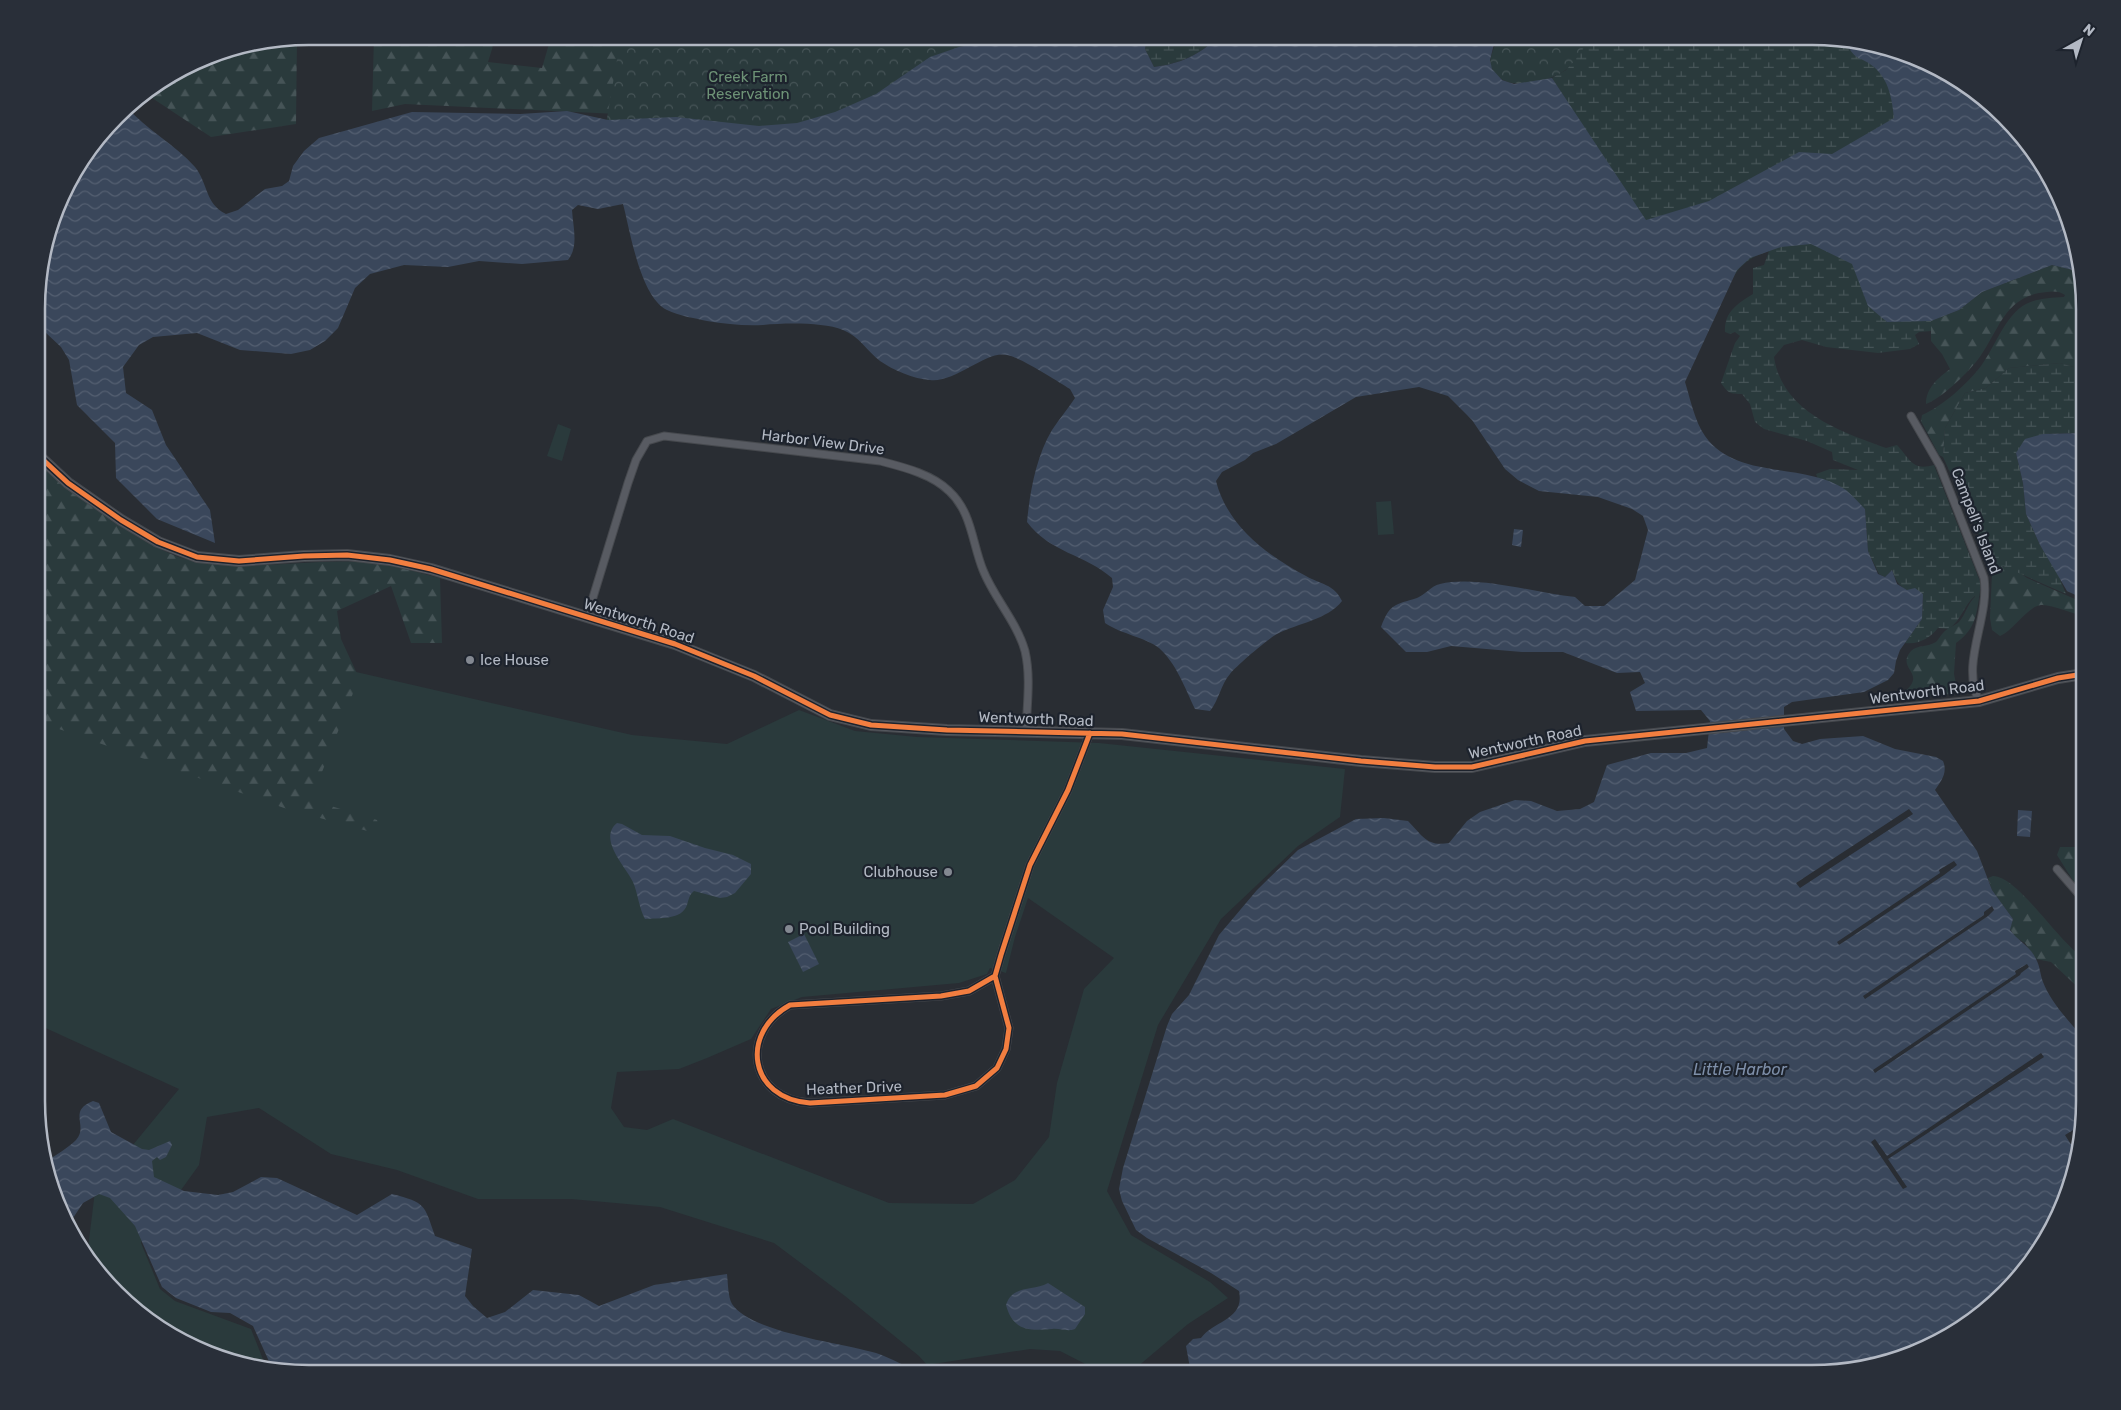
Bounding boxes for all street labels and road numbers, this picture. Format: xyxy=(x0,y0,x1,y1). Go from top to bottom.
street label: Harbor View Drive xyxy=(760,426,886,458)
street label: Campell's Island xyxy=(1947,465,2005,577)
street label: Wentworth Road xyxy=(581,595,697,647)
street label: Wentworth Road xyxy=(1869,676,1985,708)
street label: Wentworth Road xyxy=(978,708,1094,730)
street label: Wentworth Road xyxy=(1467,721,1583,763)
street label: Heather Drive xyxy=(806,1077,902,1099)

